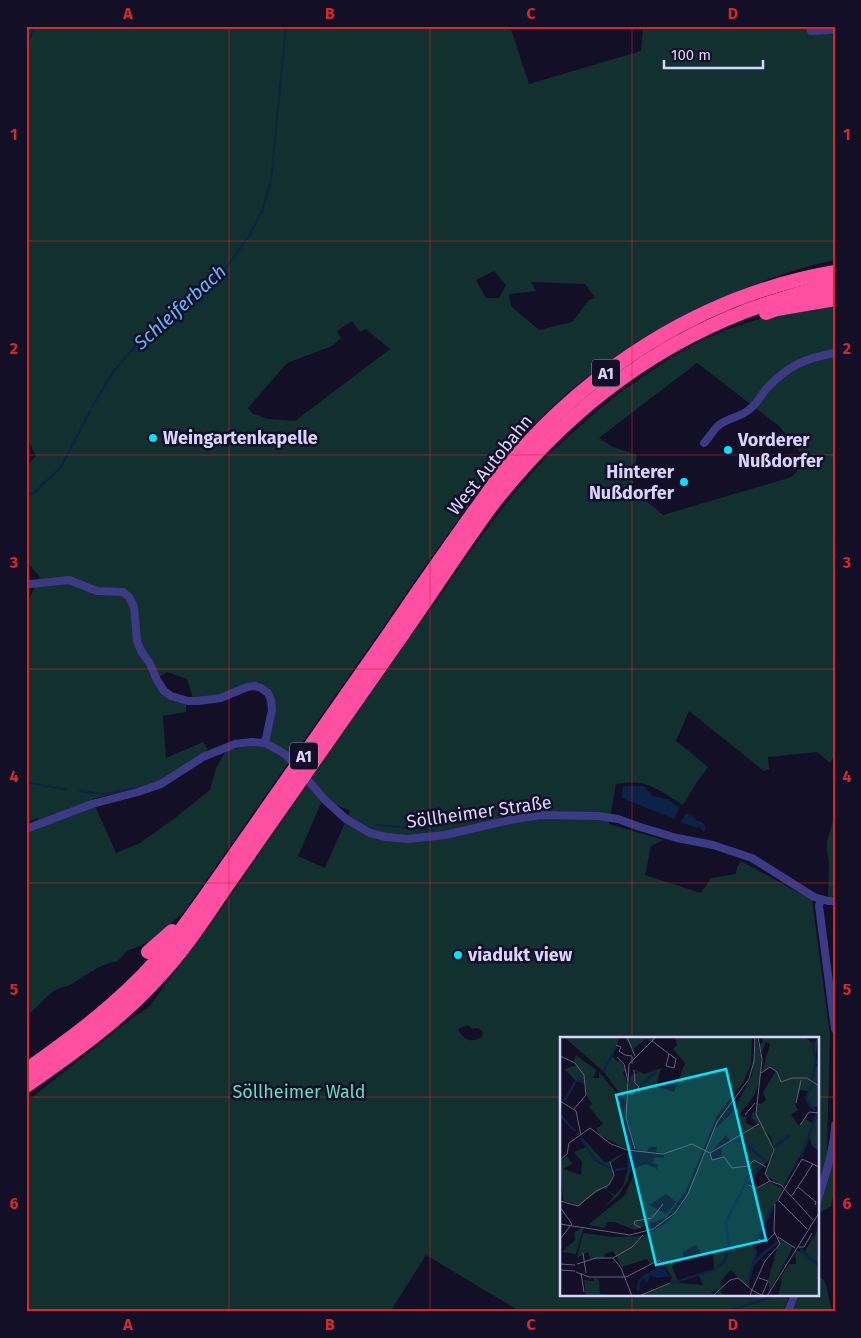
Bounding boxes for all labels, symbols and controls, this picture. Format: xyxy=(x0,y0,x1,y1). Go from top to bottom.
text: A xyxy=(122,4,133,23)
text: B xyxy=(325,4,335,23)
text: C xyxy=(526,4,536,23)
text: D xyxy=(728,4,738,23)
scale bar xyxy=(664,38,762,70)
text: 100 m xyxy=(671,46,711,64)
text: 1 xyxy=(10,125,18,144)
text: 1 xyxy=(843,125,851,144)
water label: Schleiferbach xyxy=(129,260,231,355)
text: 2 xyxy=(10,339,18,358)
text: 2 xyxy=(843,339,851,358)
road number: A1 xyxy=(592,359,620,386)
street label: West Autobahn xyxy=(443,410,537,520)
place label: Weingartenkapelle xyxy=(163,427,318,449)
place label: Vorderer Nußdorfer xyxy=(737,429,824,472)
marker: Weingartenkapelle xyxy=(147,432,159,444)
marker: Vorderer Nußdorfer xyxy=(722,444,734,456)
place label: Hinterer Nußdorfer xyxy=(589,461,675,504)
marker: Hinterer Nußdorfer xyxy=(678,476,690,488)
text: 3 xyxy=(9,553,18,572)
text: 3 xyxy=(842,553,851,572)
road number: A1 xyxy=(290,742,318,769)
text: 4 xyxy=(9,767,19,786)
text: 4 xyxy=(842,767,852,786)
street label: Söllheimer Straße xyxy=(405,791,553,833)
place label: viadukt view xyxy=(467,944,573,966)
marker: viadukt view xyxy=(452,949,464,961)
text: 5 xyxy=(10,980,19,999)
text: 5 xyxy=(843,980,852,999)
inset map xyxy=(560,1037,818,1296)
park label: Söllheimer Wald xyxy=(232,1081,366,1103)
text: 6 xyxy=(9,1194,19,1213)
text: 6 xyxy=(842,1194,852,1213)
text: A xyxy=(122,1315,133,1334)
text: B xyxy=(325,1315,335,1334)
text: C xyxy=(526,1315,536,1334)
text: D xyxy=(728,1315,738,1334)

